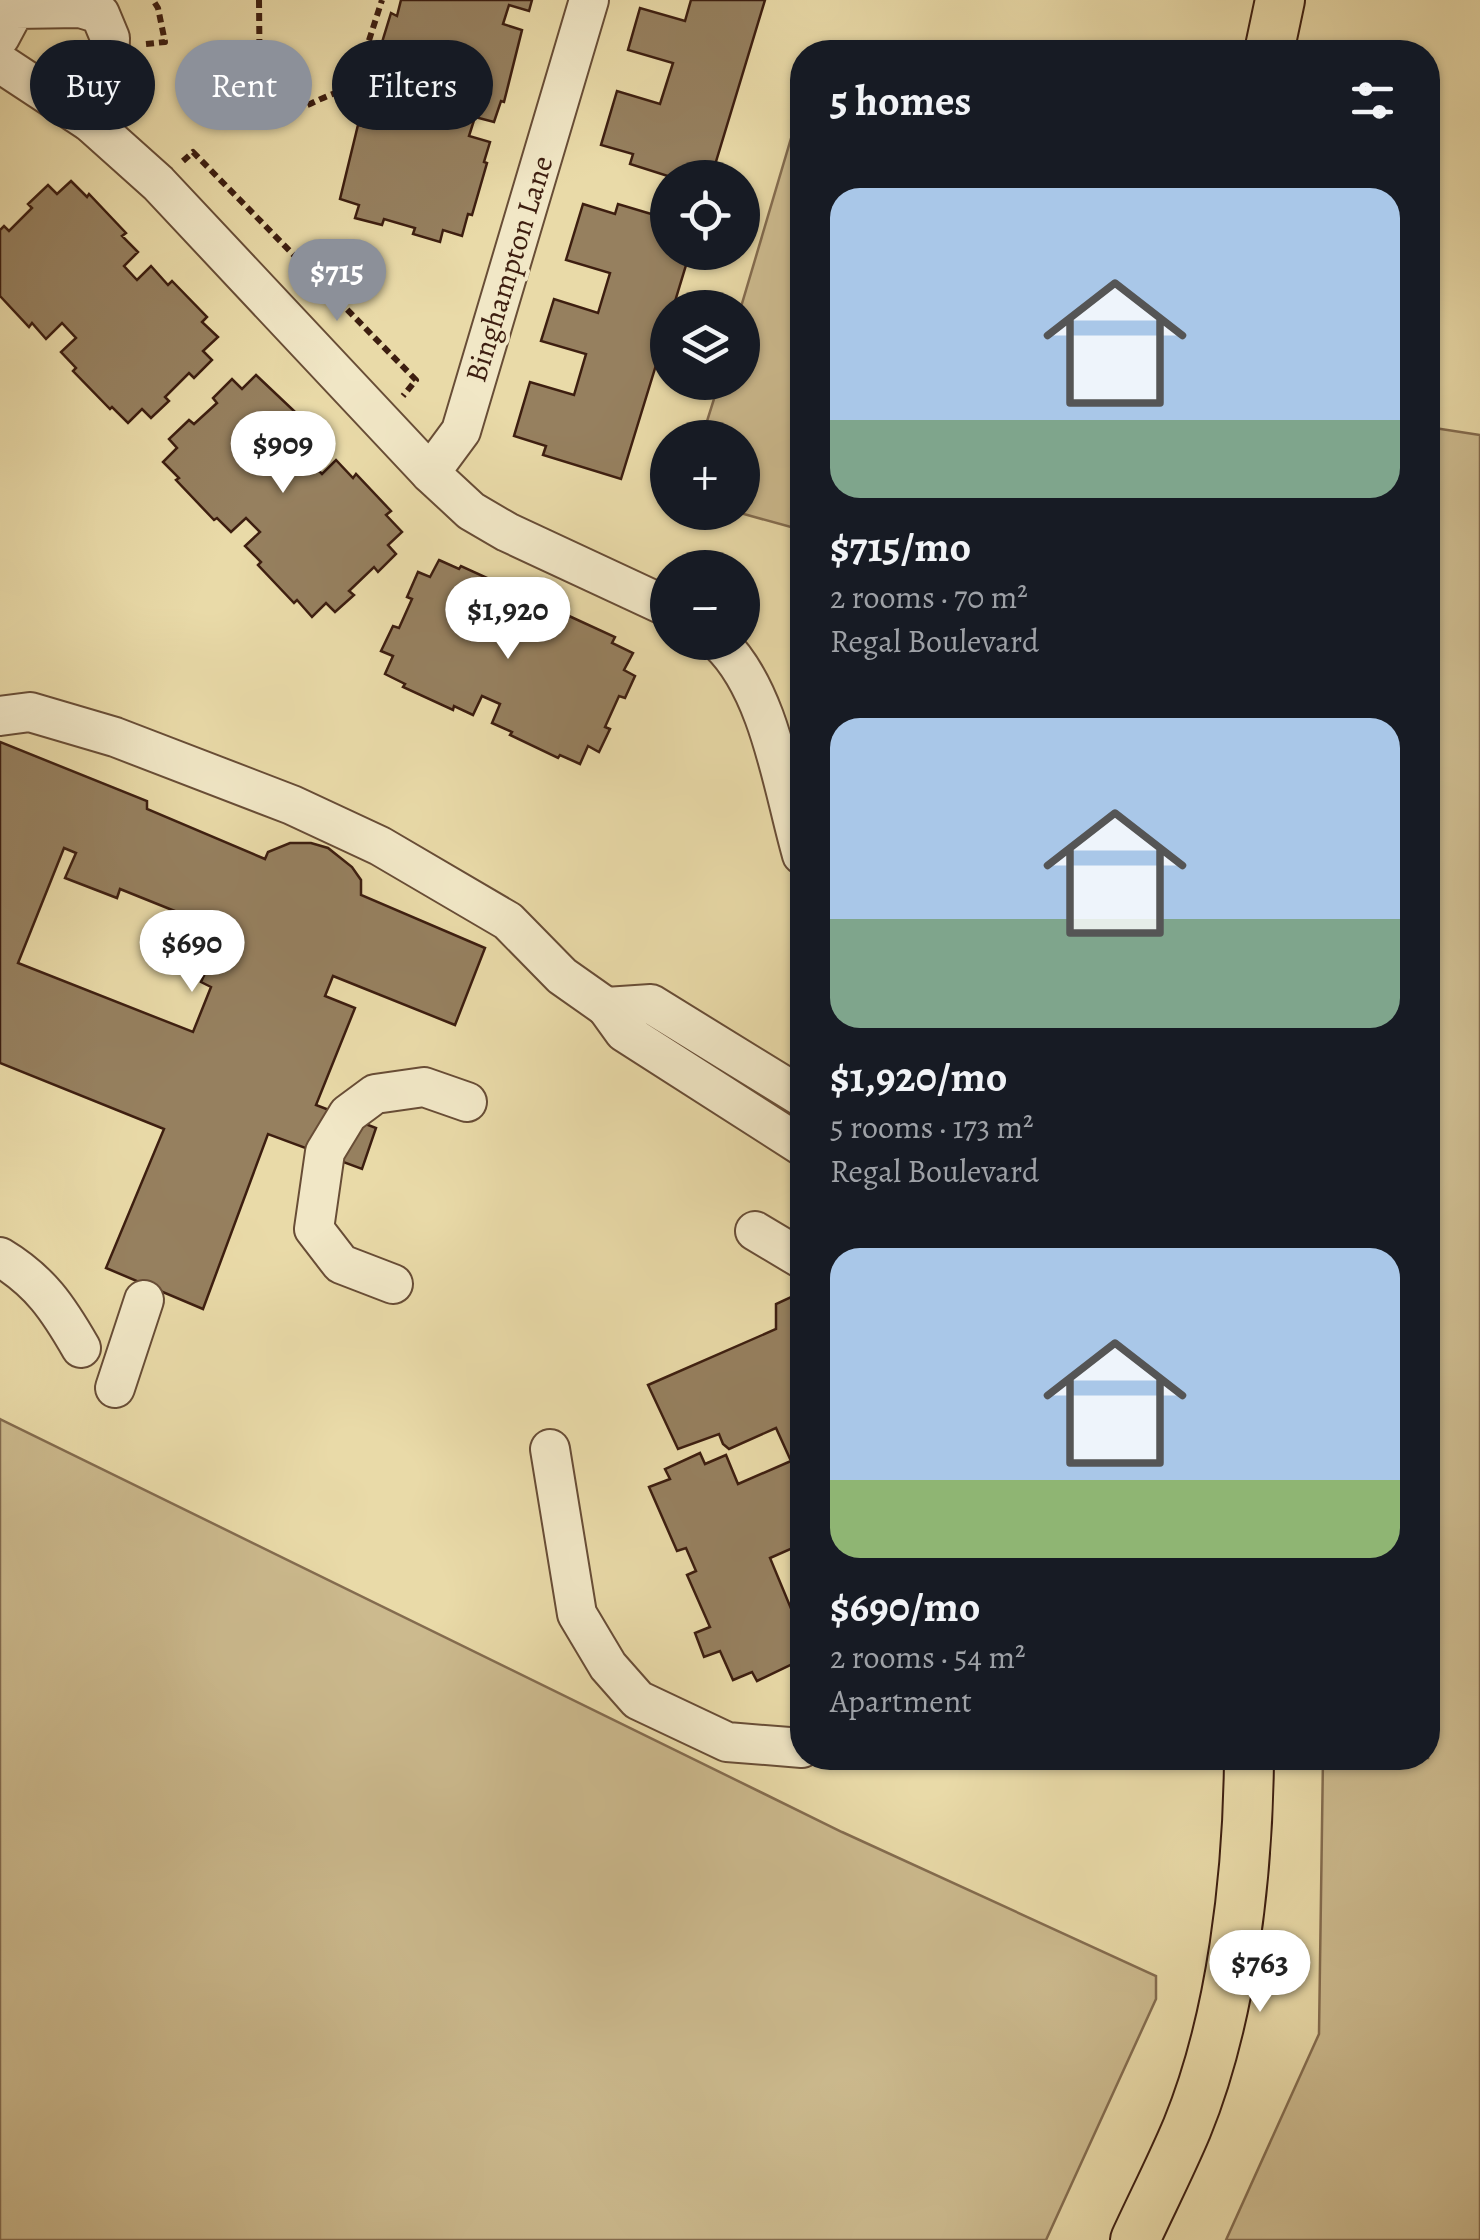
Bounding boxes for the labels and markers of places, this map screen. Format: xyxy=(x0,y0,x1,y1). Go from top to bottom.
pin: $715 xyxy=(278,239,396,324)
pin: $909 xyxy=(224,411,342,496)
pin: $1,920 xyxy=(427,577,589,662)
pin: $690 xyxy=(133,910,251,995)
pin: $763 xyxy=(1201,1930,1319,2015)

